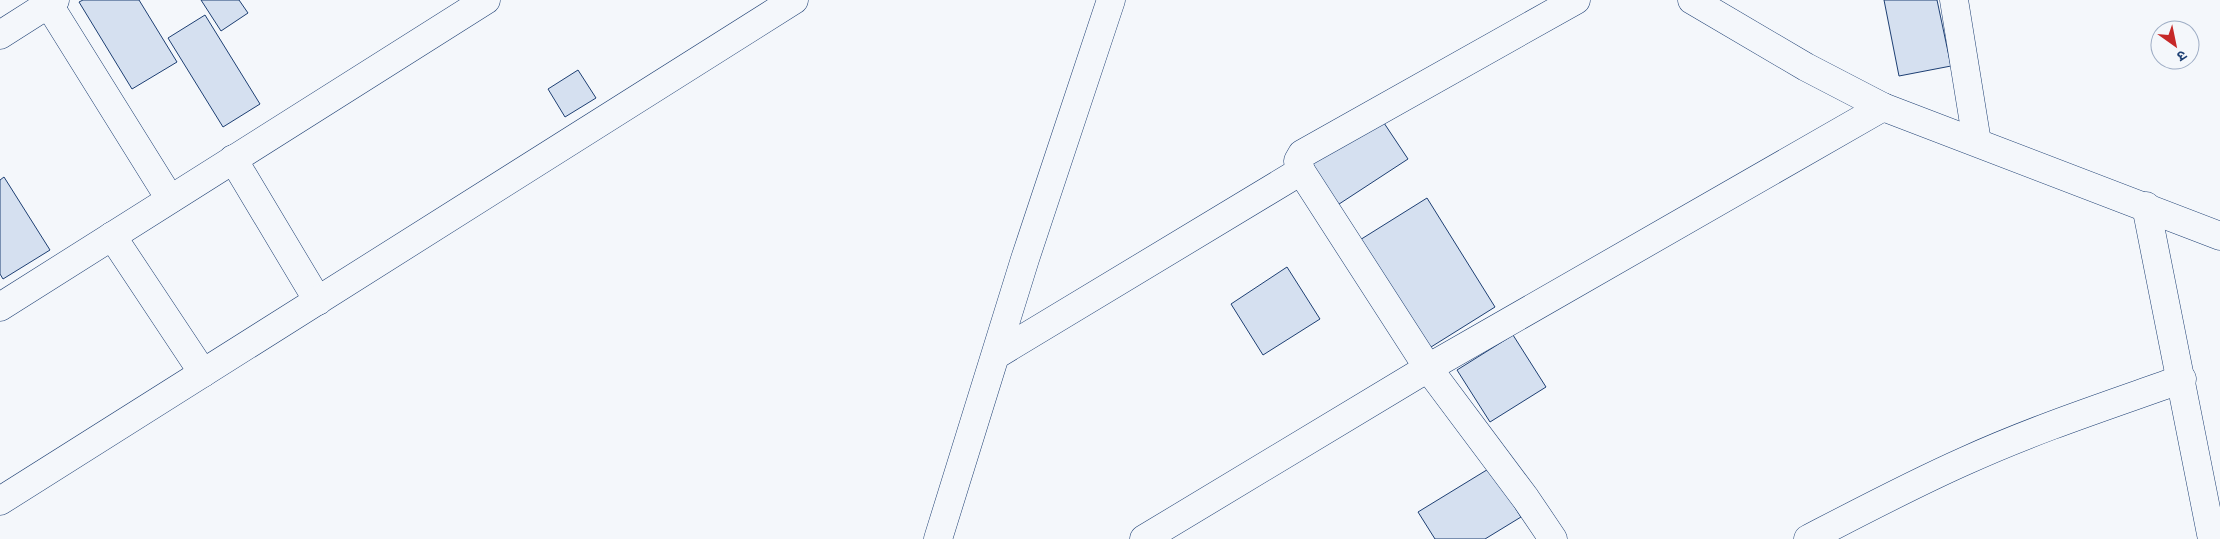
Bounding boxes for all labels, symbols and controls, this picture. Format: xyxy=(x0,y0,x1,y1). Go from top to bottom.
north arrow xyxy=(2150,20,2200,70)
text: उ xyxy=(2173,46,2191,67)

